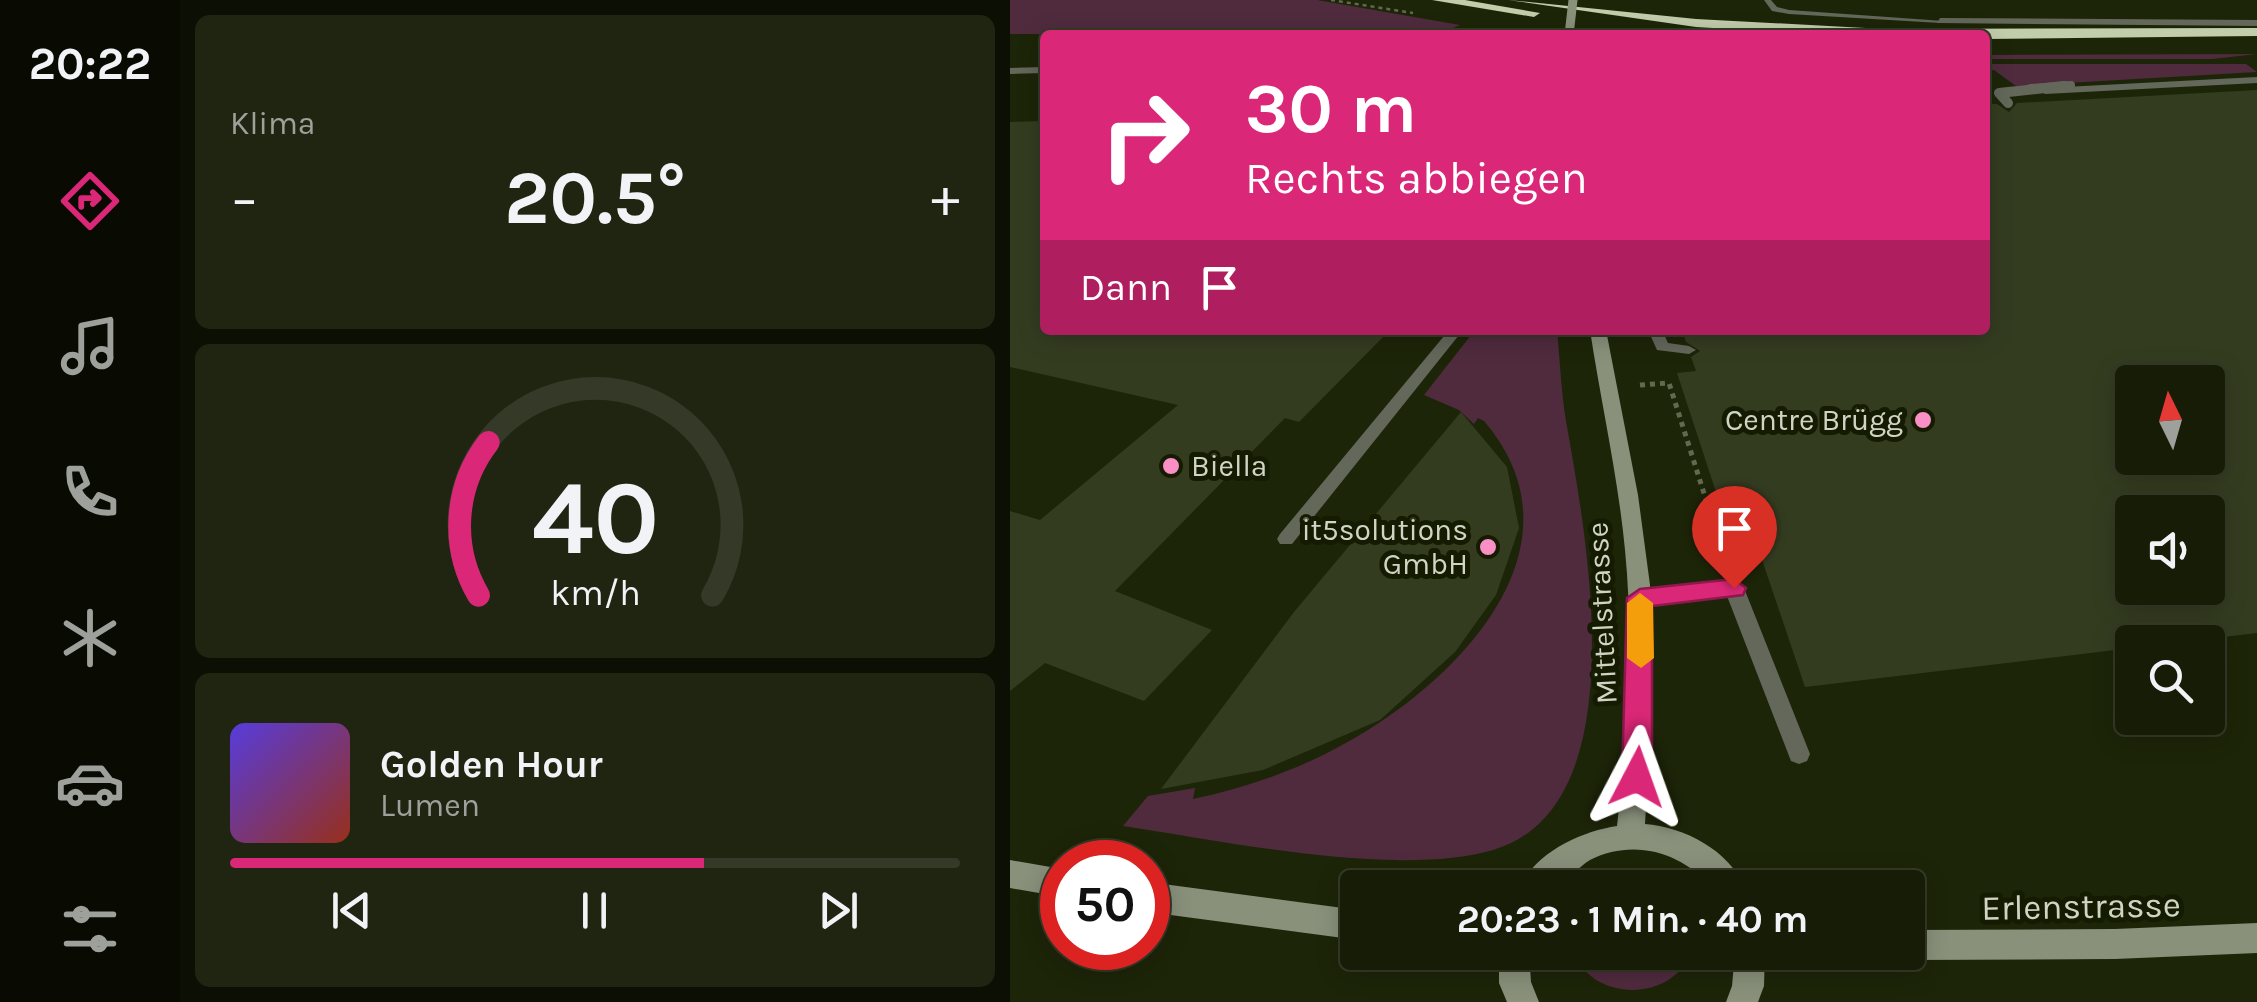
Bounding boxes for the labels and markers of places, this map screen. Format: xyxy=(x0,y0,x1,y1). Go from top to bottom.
place label: Centre Brügg xyxy=(1725,402,1903,438)
marker: Centre Brügg xyxy=(1912,409,1934,431)
place label: Biella xyxy=(1191,448,1267,484)
marker: Biella xyxy=(1160,455,1182,477)
pin xyxy=(1692,486,1777,589)
place label: it5solutions GmbH xyxy=(1302,512,1468,582)
marker: it5solutions GmbH xyxy=(1477,536,1499,558)

